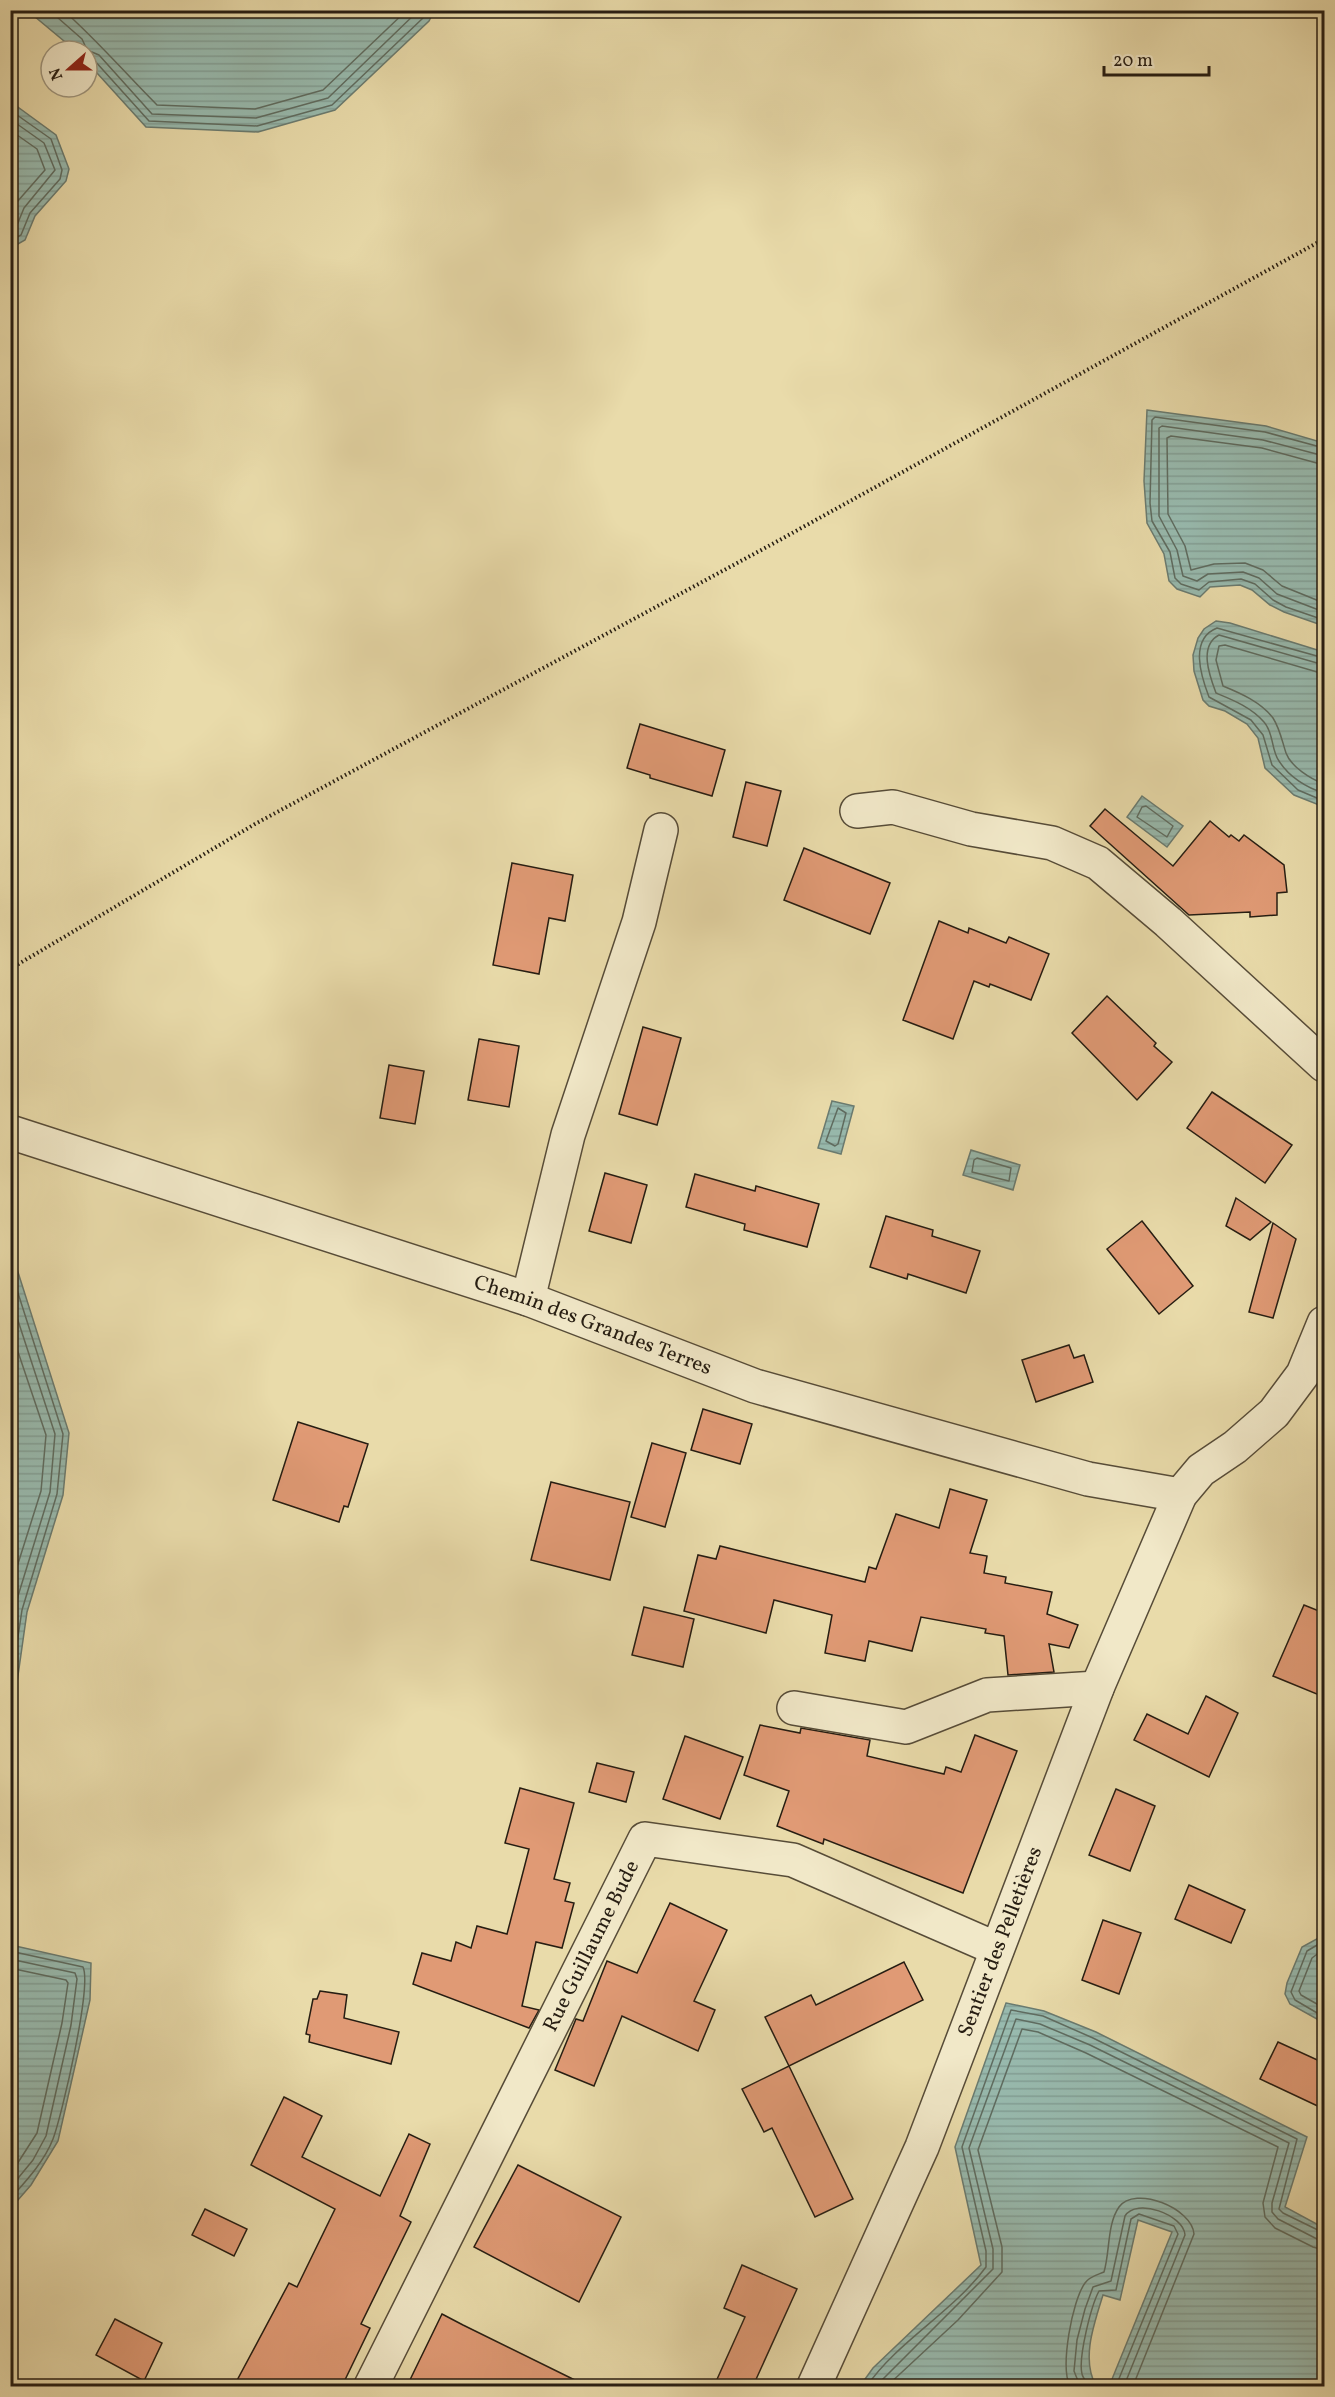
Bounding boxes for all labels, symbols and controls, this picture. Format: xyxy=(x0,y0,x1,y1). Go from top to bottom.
north arrow xyxy=(39,39,99,99)
scale bar xyxy=(1104,39,1209,77)
text: 20 m xyxy=(1113,49,1153,74)
text: N xyxy=(44,64,69,83)
street label: Chemin des Grandes Terres xyxy=(470,1268,716,1383)
street label: Sentier des Pelletières xyxy=(951,1842,1050,2041)
street label: Rue Guillaume Bude xyxy=(536,1855,647,2037)

